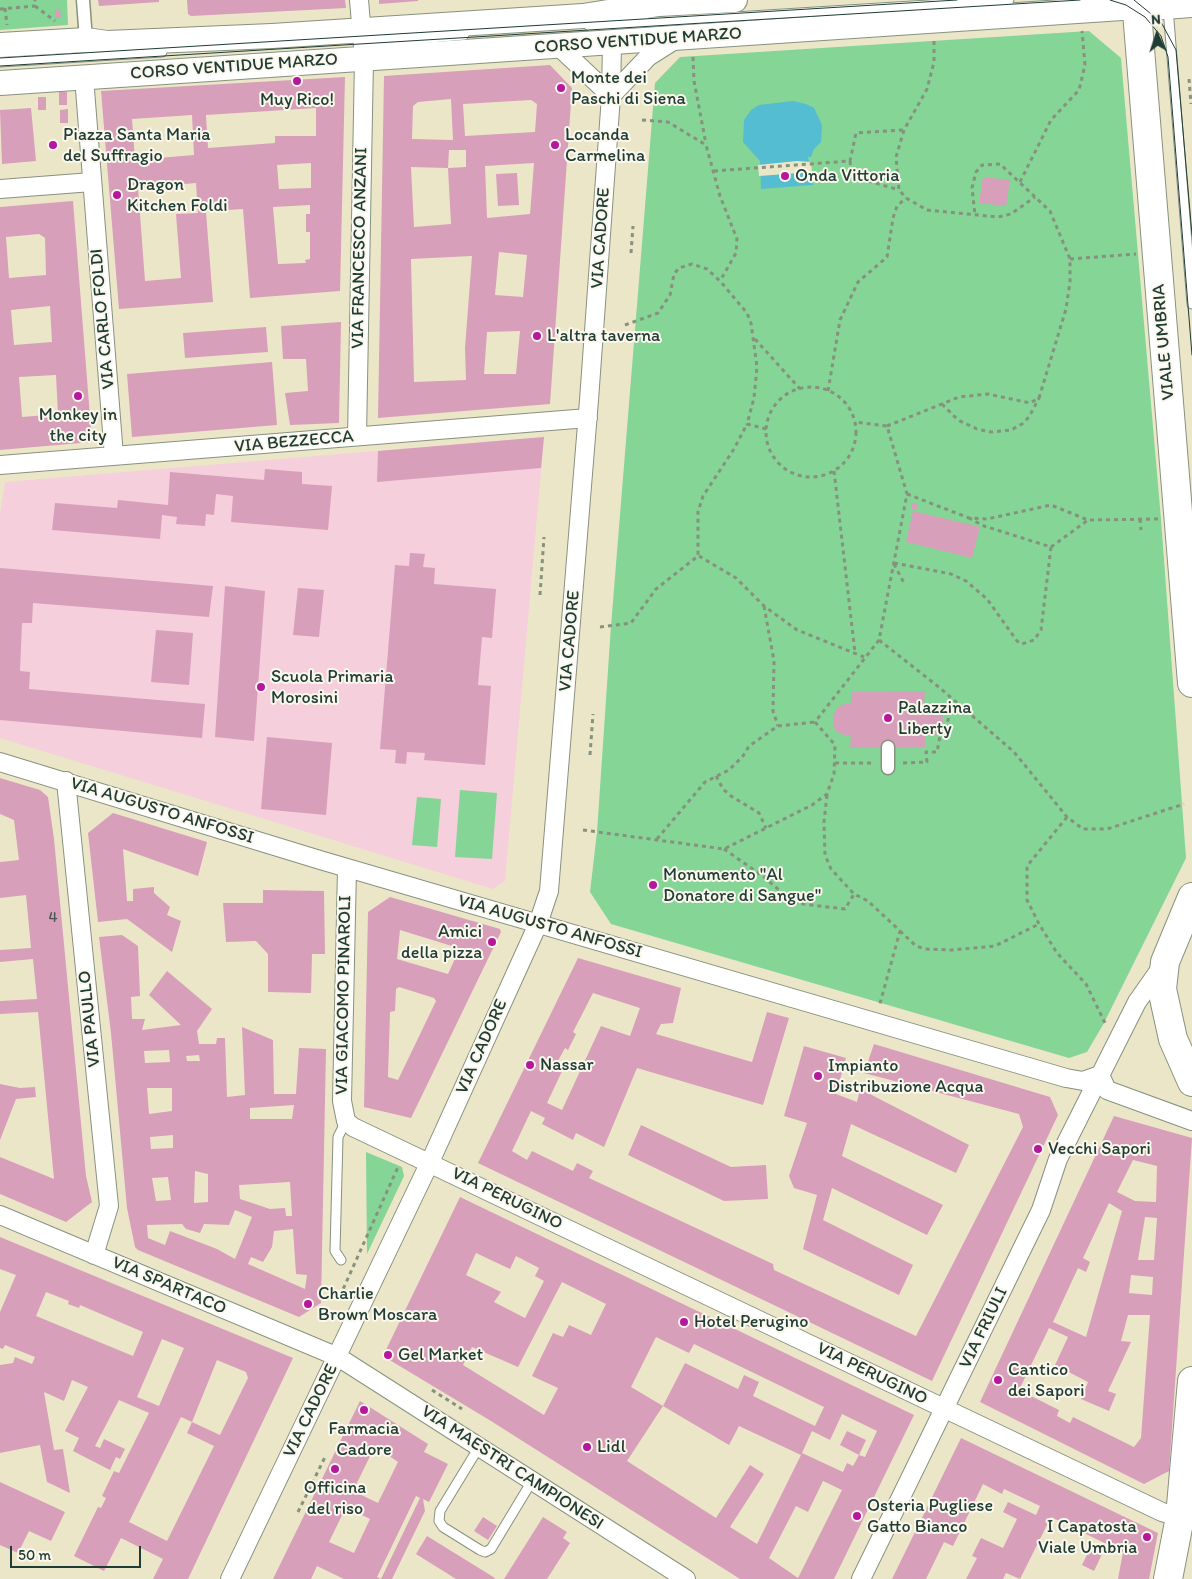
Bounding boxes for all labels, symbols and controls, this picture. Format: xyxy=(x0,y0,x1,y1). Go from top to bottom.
north arrow xyxy=(1132,10,1182,60)
text: N xyxy=(1151,11,1161,28)
street label: CORSO VENTIDUE MARZO xyxy=(533,23,743,59)
street label: CORSO VENTIDUE MARZO xyxy=(129,49,339,85)
place label: Monte dei Paschi di Siena xyxy=(571,67,686,110)
marker: Muy Rico! xyxy=(291,75,303,87)
marker: Monte dei Paschi di Siena xyxy=(555,82,567,94)
place label: Muy Rico! xyxy=(260,89,334,111)
place label: Piazza Santa Maria del Suffragio xyxy=(63,124,211,166)
place label: Locanda Carmelina xyxy=(565,124,645,166)
marker: Piazza Santa Maria del Suffragio xyxy=(47,139,59,151)
marker: Locanda Carmelina xyxy=(549,139,561,151)
street label: VIA FRANCESCO ANZANI xyxy=(347,147,373,349)
place label: Onda Vittoria xyxy=(795,165,900,187)
marker: Onda Vittoria xyxy=(779,170,791,182)
place label: Dragon Kitchen Foldi xyxy=(127,174,228,216)
street label: VIA CADORE xyxy=(587,187,615,289)
marker: Dragon Kitchen Foldi xyxy=(111,189,123,201)
street label: VIA CARLO FOLDI xyxy=(86,248,120,390)
street label: VIALE UMBRIA xyxy=(1148,283,1180,401)
place label: L'altra taverna xyxy=(547,325,660,347)
marker: L'altra taverna xyxy=(531,330,543,342)
marker: Monkey in the city xyxy=(72,390,84,402)
place label: Monkey in the city xyxy=(39,404,117,446)
street label: VIA BEZZECCA xyxy=(233,426,355,458)
street label: VIA CADORE xyxy=(555,590,585,692)
place label: Scuola Primaria Morosini xyxy=(271,666,394,709)
marker: Scuola Primaria Morosini xyxy=(255,681,267,693)
place label: Palazzina Liberty xyxy=(898,697,972,740)
marker: Palazzina Liberty xyxy=(882,712,894,724)
street label: VIA AUGUSTO ANFOSSI xyxy=(68,773,256,849)
place label: Monumento "Al Donatore di Sangue" xyxy=(663,864,821,906)
marker: Monumento "Al Donatore di Sangue" xyxy=(647,879,659,891)
street label: VIA AUGUSTO ANFOSSI xyxy=(455,890,645,964)
street label: VIA GIACOMO PINAROLI xyxy=(331,895,357,1095)
house number: 4 xyxy=(48,909,58,927)
place label: Amici della pizza xyxy=(401,921,482,964)
marker: Amici della pizza xyxy=(486,936,498,948)
street label: VIA PAULLO xyxy=(74,970,106,1068)
street label: VIA CADORE xyxy=(452,996,512,1098)
place label: Nassar xyxy=(540,1054,594,1076)
place label: Impianto Distribuzione Acqua xyxy=(828,1055,983,1098)
marker: Nassar xyxy=(524,1059,536,1071)
marker: Impianto Distribuzione Acqua xyxy=(812,1070,824,1082)
place label: Vecchi Sapori xyxy=(1048,1138,1151,1160)
marker: Vecchi Sapori xyxy=(1032,1143,1044,1155)
street label: VIA PERUGINO xyxy=(448,1163,566,1235)
street label: VIA SPARTACO xyxy=(109,1252,229,1320)
place label: Charlie Brown Moscara xyxy=(318,1283,437,1326)
street label: VIA FRIULI xyxy=(955,1284,1013,1372)
marker: Charlie Brown Moscara xyxy=(302,1298,314,1310)
place label: Hotel Perugino xyxy=(694,1311,808,1333)
marker: Hotel Perugino xyxy=(678,1316,690,1328)
street label: VIA PERUGINO xyxy=(813,1338,931,1410)
place label: Gel Market xyxy=(398,1344,483,1366)
marker: Gel Market xyxy=(382,1349,394,1361)
place label: Cantico dei Sapori xyxy=(1008,1359,1085,1402)
street label: VIA CADORE xyxy=(279,1361,343,1461)
marker: Cantico dei Sapori xyxy=(992,1374,1004,1386)
street label: VIA MAESTRI CAMPIONESI xyxy=(417,1401,607,1535)
marker: Farmacia Cadore xyxy=(358,1404,370,1416)
place label: Farmacia Cadore xyxy=(329,1418,399,1460)
place label: Lidl xyxy=(597,1436,626,1458)
marker: Lidl xyxy=(581,1441,593,1453)
marker: Officina del riso xyxy=(329,1463,341,1475)
place label: Officina del riso xyxy=(304,1477,366,1520)
place label: Osteria Pugliese Gatto Bianco xyxy=(867,1495,993,1538)
marker: Osteria Pugliese Gatto Bianco xyxy=(851,1510,863,1522)
place label: I Capatosta Viale Umbria xyxy=(1038,1516,1137,1558)
marker: I Capatosta Viale Umbria xyxy=(1141,1531,1153,1543)
scale bar xyxy=(12,1536,144,1568)
text: 50 m xyxy=(18,1546,51,1564)

